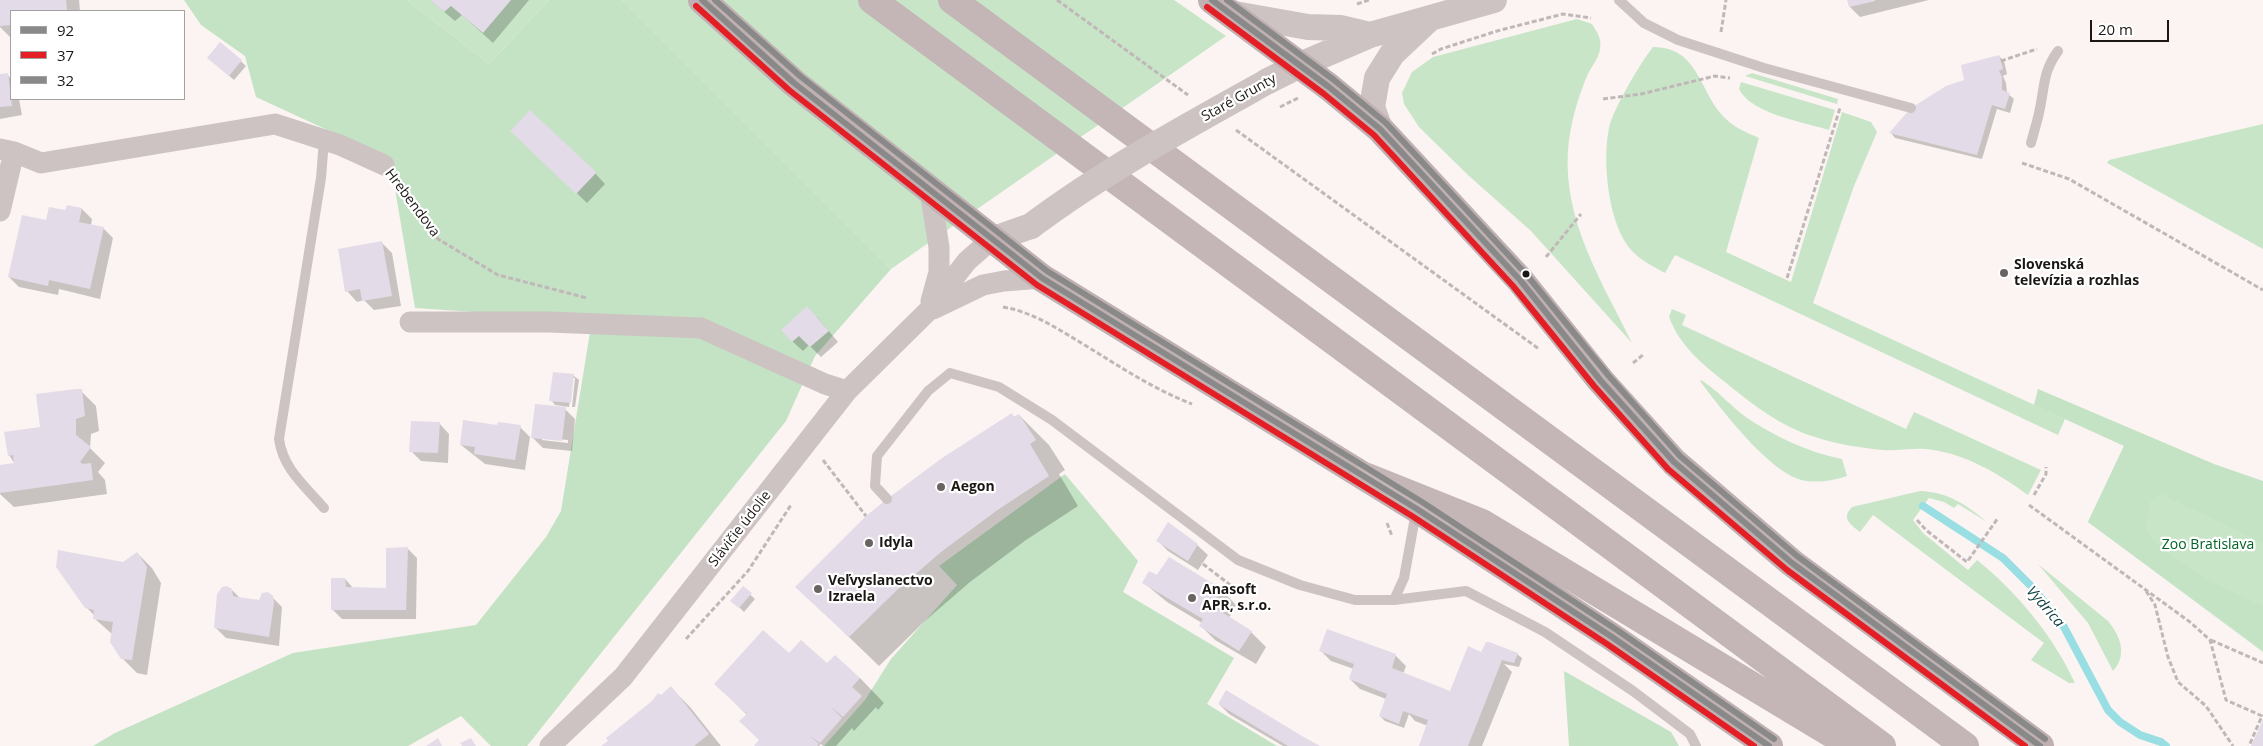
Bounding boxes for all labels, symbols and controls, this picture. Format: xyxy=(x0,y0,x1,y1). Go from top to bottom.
legend xyxy=(10,10,185,100)
scale bar xyxy=(2093,10,2172,42)
text: 20 m xyxy=(2098,19,2133,39)
text: 92 xyxy=(57,20,74,40)
text: 37 xyxy=(57,45,74,65)
text: 32 xyxy=(57,70,74,90)
street label: Staré Grunty xyxy=(1199,71,1279,125)
street label: Hrebendova xyxy=(381,166,443,240)
place label: Slovenská televízia a rozhlas xyxy=(2014,257,2139,290)
marker: Slovenská televízia a rozhlas xyxy=(1998,267,2010,279)
unlabelled marker xyxy=(1521,269,1531,279)
place label: Aegon xyxy=(951,479,995,495)
marker: Aegon xyxy=(935,481,947,493)
street label: Slávičie údolie xyxy=(705,488,775,570)
place label: Idyla xyxy=(879,535,913,551)
marker: Idyla xyxy=(863,537,875,549)
park label: Zoo Bratislava xyxy=(2162,537,2254,553)
place label: Veľvyslanectvo Izraela xyxy=(828,573,933,606)
place label: Anasoft APR, s.r.o. xyxy=(1202,582,1271,614)
marker: Veľvyslanectvo Izraela xyxy=(812,583,824,595)
water label: Vydrica xyxy=(2022,583,2068,631)
marker: Anasoft APR, s.r.o. xyxy=(1186,592,1198,604)

